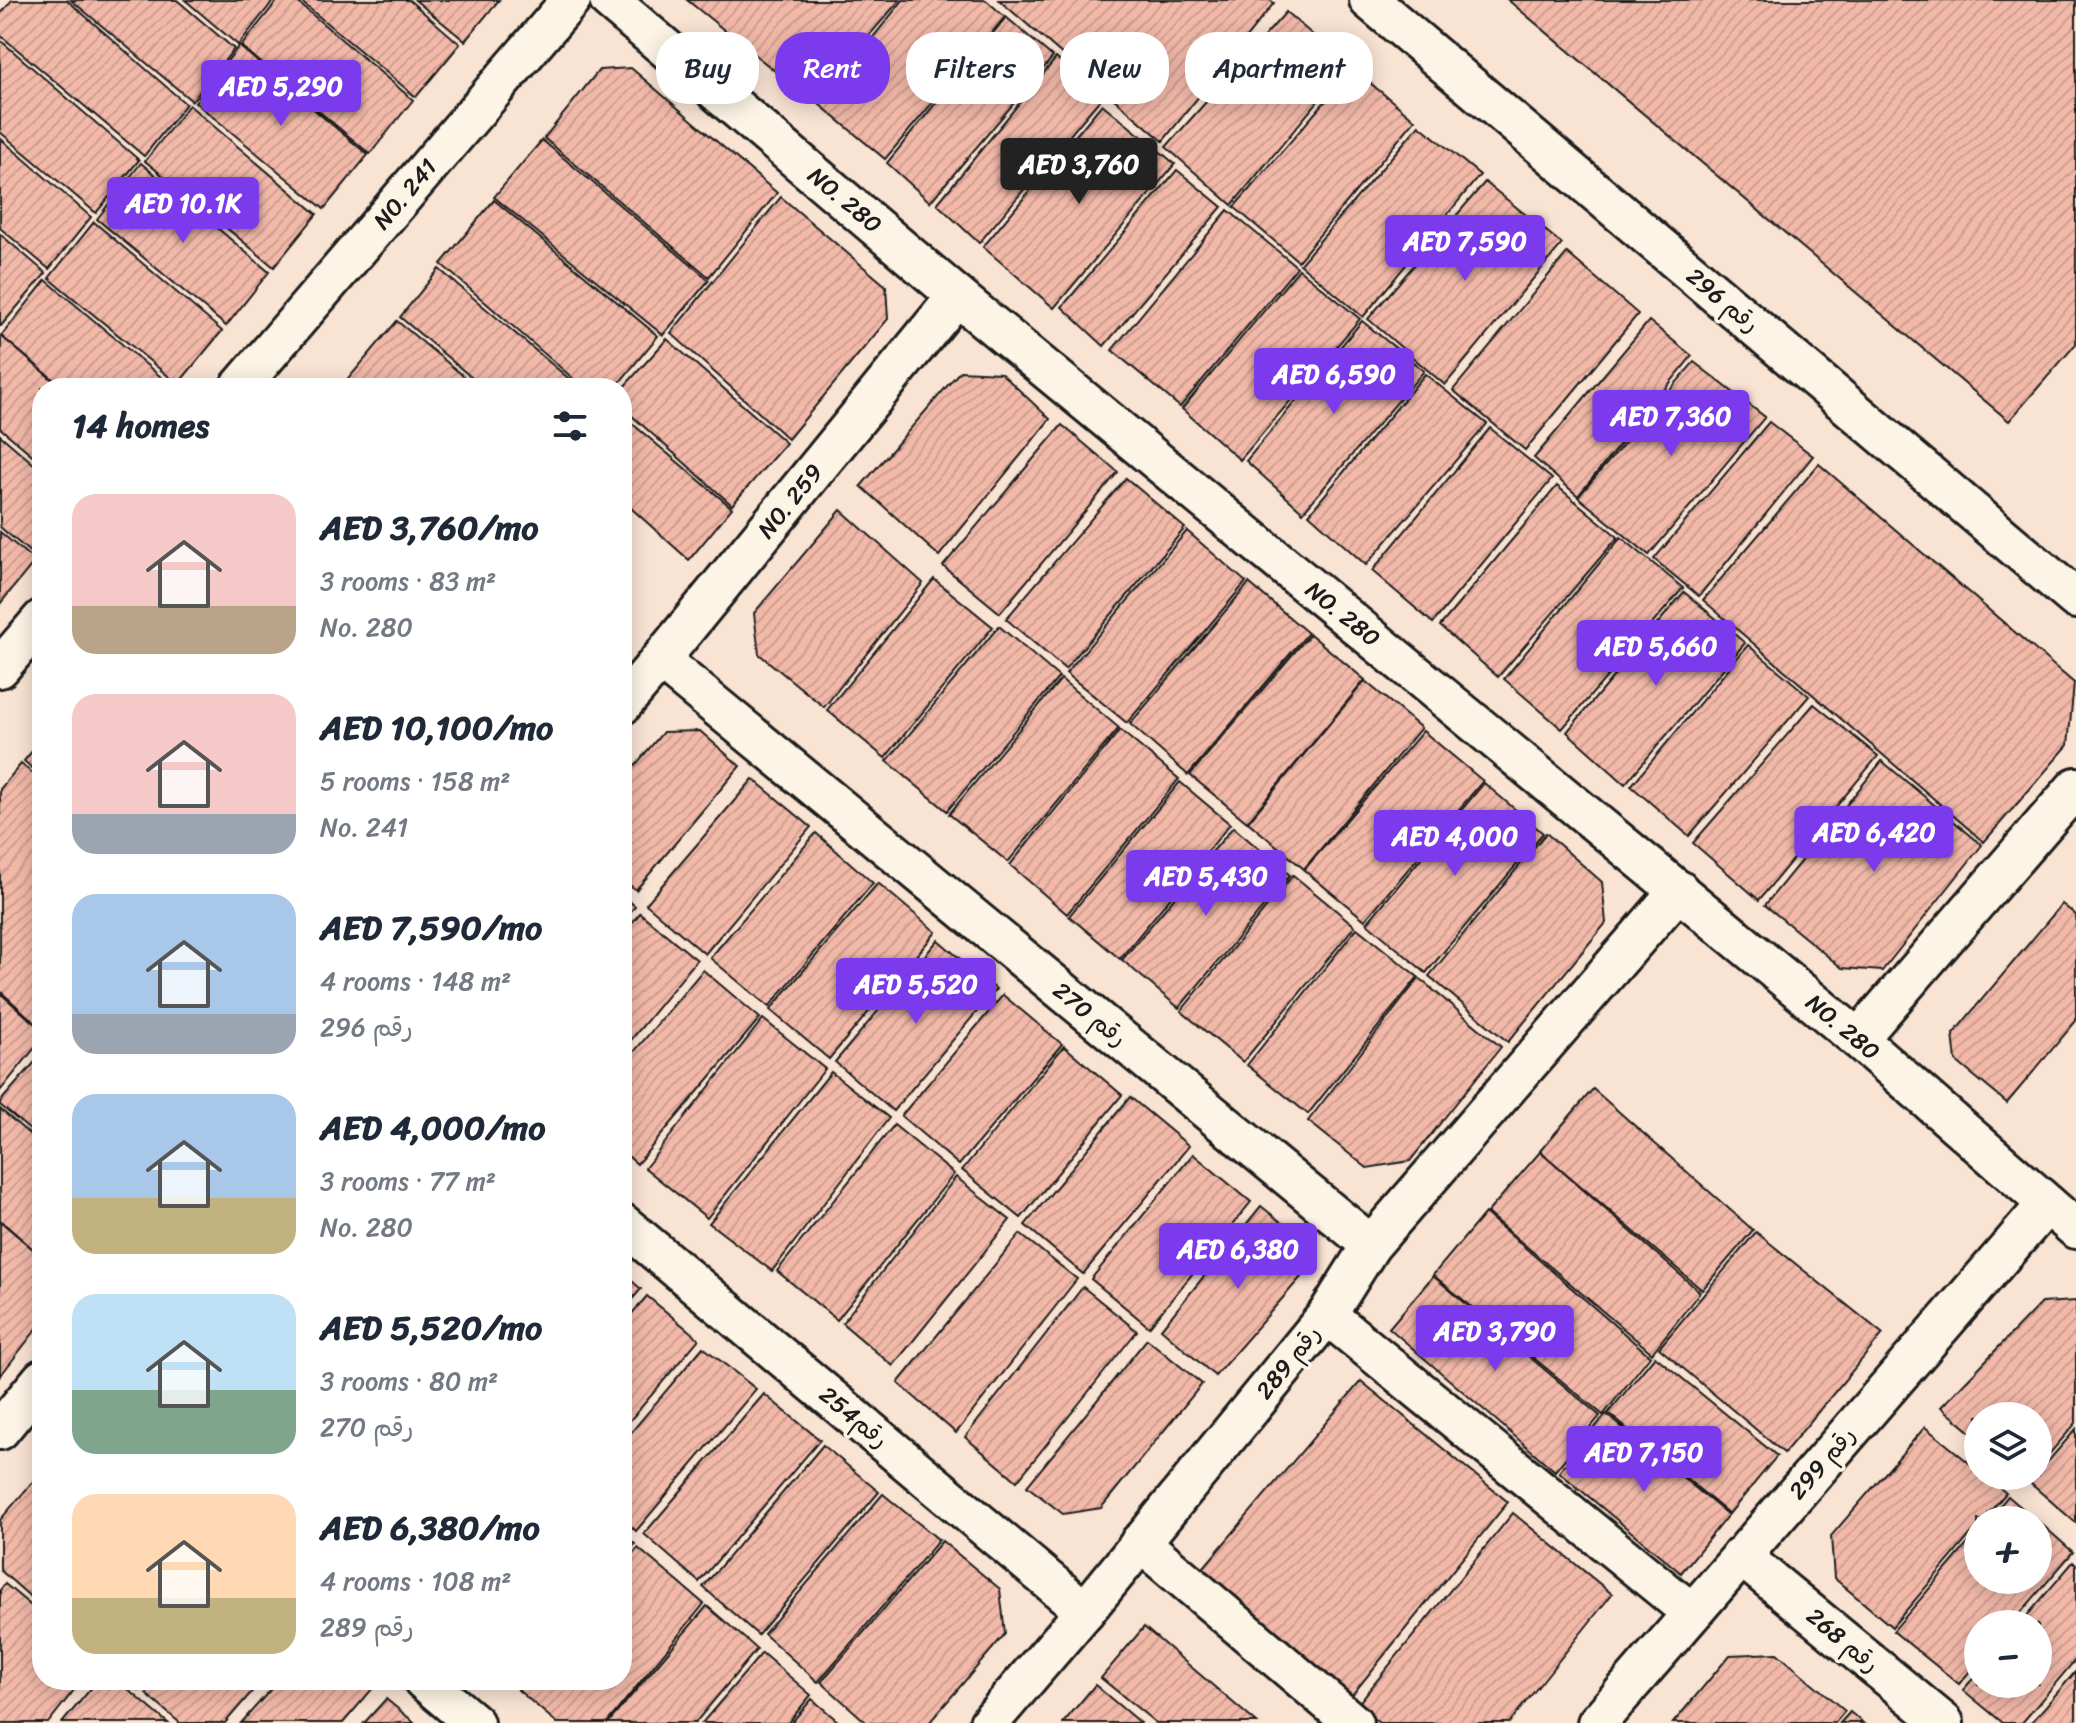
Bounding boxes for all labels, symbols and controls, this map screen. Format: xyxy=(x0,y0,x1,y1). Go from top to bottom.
chip: Buy xyxy=(656,32,759,104)
chip: Rent xyxy=(775,32,890,104)
chip: Filters xyxy=(906,32,1044,104)
chip: New xyxy=(1060,32,1169,104)
chip: Apartment xyxy=(1185,32,1373,104)
pin: AED 5,290 xyxy=(189,60,373,128)
text: AED 5,290 xyxy=(219,63,343,109)
pin: AED 3,760 xyxy=(987,138,1171,206)
text: AED 3,760 xyxy=(1018,141,1140,187)
street label: NO. 241 xyxy=(362,149,448,239)
street label: NO. 280 xyxy=(798,156,892,244)
pin: AED 10.1K xyxy=(91,177,275,245)
text: AED 10.1K xyxy=(125,180,241,226)
pin: AED 7,590 xyxy=(1373,215,1557,283)
text: AED 7,590 xyxy=(1403,218,1527,264)
street label: رقم 296 xyxy=(1677,256,1769,344)
pin: AED 6,590 xyxy=(1242,348,1426,416)
text: AED 6,590 xyxy=(1272,351,1396,397)
pin: AED 7,360 xyxy=(1579,390,1763,458)
text: AED 7,360 xyxy=(1610,393,1732,439)
text: 14 homes xyxy=(72,396,209,456)
icon: filters xyxy=(548,404,592,448)
street label: NO. 259 xyxy=(746,454,834,548)
text: AED 3,760/mo xyxy=(320,498,539,558)
icon: home xyxy=(136,526,232,622)
text: 3 rooms · 83 m² xyxy=(320,558,496,604)
street label: NO. 280 xyxy=(1296,570,1390,658)
text: No. 280 xyxy=(320,604,413,650)
pin: AED 5,660 xyxy=(1564,620,1748,688)
text: AED 5,660 xyxy=(1595,623,1717,669)
text: AED 10,100/mo xyxy=(320,698,553,758)
icon: home xyxy=(136,726,232,822)
text: 5 rooms · 158 m² xyxy=(320,758,511,804)
text: No. 241 xyxy=(320,804,408,850)
pin: AED 6,420 xyxy=(1782,806,1966,874)
text: AED 6,420 xyxy=(1812,809,1936,855)
pin: AED 4,000 xyxy=(1363,810,1547,878)
text: AED 4,000 xyxy=(1392,813,1518,859)
pin: AED 5,430 xyxy=(1114,850,1298,918)
text: AED 5,430 xyxy=(1144,853,1268,899)
text: AED 7,590/mo xyxy=(320,898,542,958)
icon: home xyxy=(136,926,232,1022)
text: 4 rooms · 148 m² xyxy=(320,958,511,1004)
pin: AED 5,520 xyxy=(824,958,1008,1026)
text: AED 5,520 xyxy=(854,961,978,1007)
street label: رقم 270 xyxy=(1043,970,1137,1058)
street label: NO. 280 xyxy=(1796,983,1890,1071)
text: رقم 296 xyxy=(320,1004,413,1050)
text: AED 4,000/mo xyxy=(320,1098,545,1158)
icon: home xyxy=(136,1126,232,1222)
text: 3 rooms · 77 m² xyxy=(320,1158,496,1204)
text: No. 280 xyxy=(320,1204,413,1250)
pin: AED 6,380 xyxy=(1146,1223,1330,1291)
text: AED 6,380 xyxy=(1177,1226,1299,1272)
text: AED 5,520/mo xyxy=(320,1298,542,1358)
pin: AED 3,790 xyxy=(1403,1305,1587,1373)
text: AED 3,790 xyxy=(1434,1308,1556,1354)
street label: رقم 289 xyxy=(1244,1315,1332,1409)
icon: home xyxy=(136,1326,232,1422)
text: 3 rooms · 80 m² xyxy=(320,1358,498,1404)
street label: رقم254 xyxy=(810,1375,898,1459)
map controls xyxy=(1964,1402,2052,1698)
button: layers xyxy=(1964,1402,2052,1490)
text: رقم 270 xyxy=(320,1404,414,1450)
street label: رقم 299 xyxy=(1778,1416,1866,1510)
pin: AED 7,150 xyxy=(1552,1426,1736,1494)
text: AED 7,150 xyxy=(1584,1429,1704,1475)
text: AED 6,380/mo xyxy=(320,1498,540,1558)
button: + xyxy=(1964,1506,2052,1594)
icon: home xyxy=(136,1526,232,1622)
text: 4 rooms · 108 m² xyxy=(320,1558,511,1604)
street label: رقم 268 xyxy=(1797,1596,1889,1684)
text: رقم 289 xyxy=(320,1604,414,1650)
button: − xyxy=(1964,1610,2052,1698)

